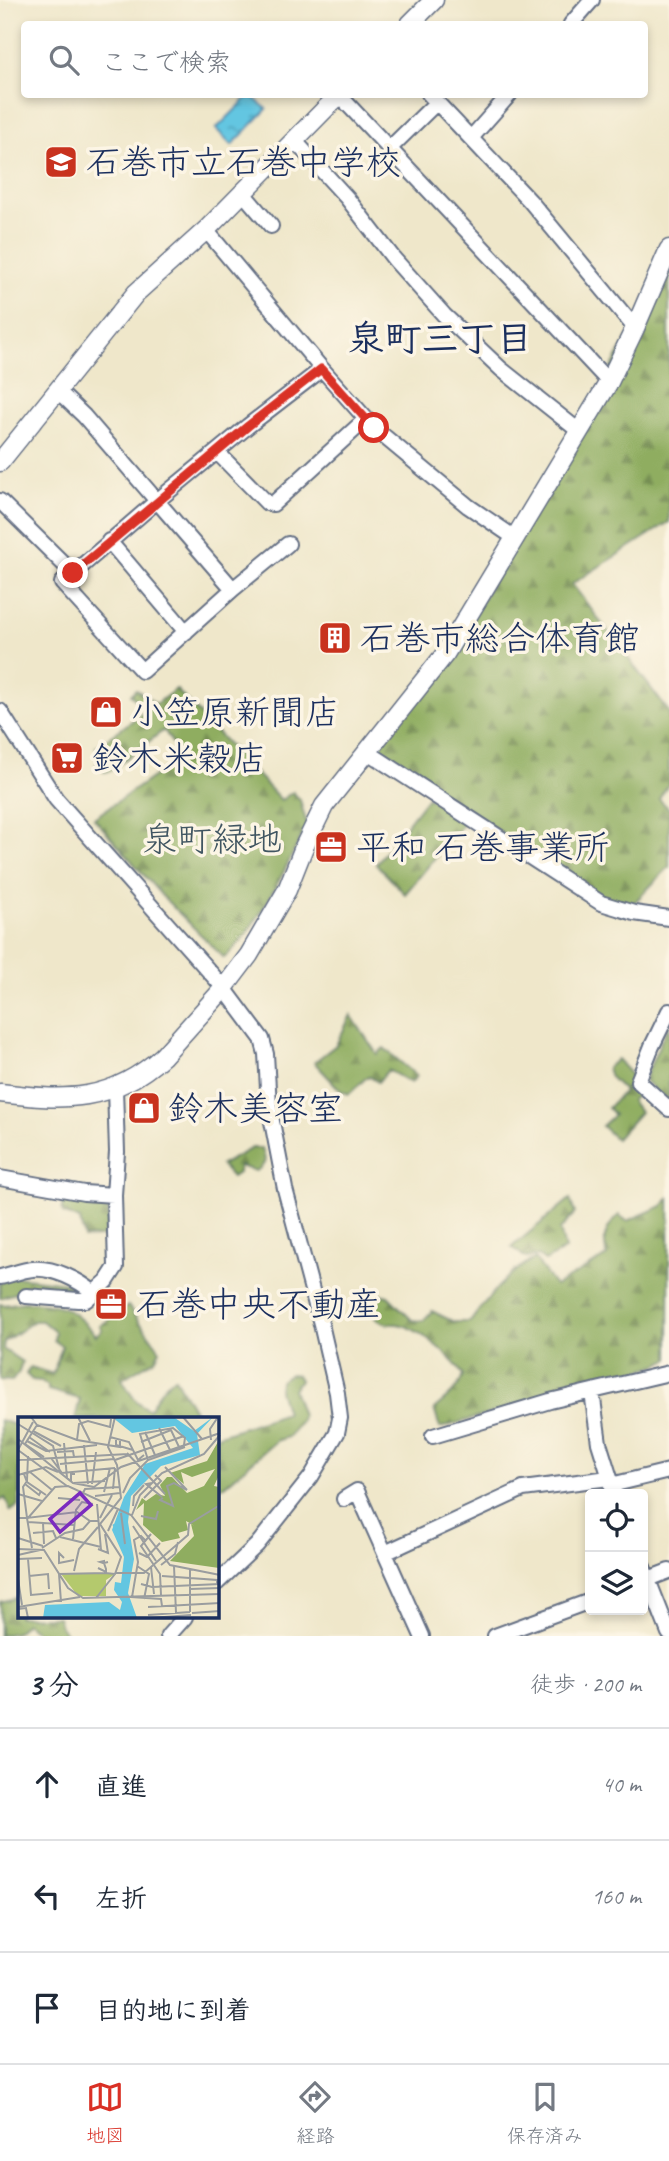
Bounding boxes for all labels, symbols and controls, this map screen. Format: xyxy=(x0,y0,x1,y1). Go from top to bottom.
search box xyxy=(21,21,648,98)
icon: search xyxy=(45,41,83,79)
text: ここで検索 xyxy=(101,46,231,79)
place label: 石巻市立石巻中学校 xyxy=(86,140,401,185)
school or university icon: 石巻市立石巻中学校 xyxy=(42,143,80,181)
district label: 泉町三丁目 xyxy=(348,315,533,362)
route start xyxy=(358,412,389,443)
route end xyxy=(57,557,88,588)
place label: 石巻市総合体育館 xyxy=(360,616,640,661)
building icon: 石巻市総合体育館 xyxy=(316,619,354,657)
place label: 小笠原新聞店 xyxy=(130,690,340,735)
shop icon: 小笠原新聞店 xyxy=(87,693,125,731)
place label: 鈴木米穀店 xyxy=(92,736,267,781)
supermarket icon: 鈴木米穀店 xyxy=(48,739,86,777)
park label: 泉町緑地 xyxy=(142,817,282,862)
place label: 平和 石巻事業所 xyxy=(356,825,609,870)
office icon: 平和 石巻事業所 xyxy=(312,828,350,866)
place label: 鈴木美容室 xyxy=(168,1086,343,1131)
shop icon: 鈴木美容室 xyxy=(125,1089,163,1127)
place label: 石巻中央不動産 xyxy=(136,1282,381,1327)
office icon: 石巻中央不動産 xyxy=(92,1285,130,1323)
inset map xyxy=(18,1417,219,1618)
map controls xyxy=(585,1489,648,1615)
button: locate xyxy=(585,1489,648,1552)
button: layers xyxy=(585,1552,648,1615)
text: 3 分 xyxy=(28,1666,79,1704)
text: 徒歩 · 200 m xyxy=(530,1670,641,1699)
icon: ahead xyxy=(28,1765,66,1803)
text: 直進 xyxy=(95,1770,147,1803)
text: 40 m xyxy=(602,1770,641,1799)
icon: left xyxy=(28,1877,66,1915)
text: 左折 xyxy=(95,1882,147,1915)
text: 160 m xyxy=(592,1882,641,1911)
icon: arrive xyxy=(28,1989,66,2027)
text: 目的地に到着 xyxy=(95,1994,251,2027)
tab: 地図 xyxy=(86,2078,124,2148)
tab: 経路 xyxy=(296,2078,335,2148)
tab: 保存済み xyxy=(507,2078,583,2148)

